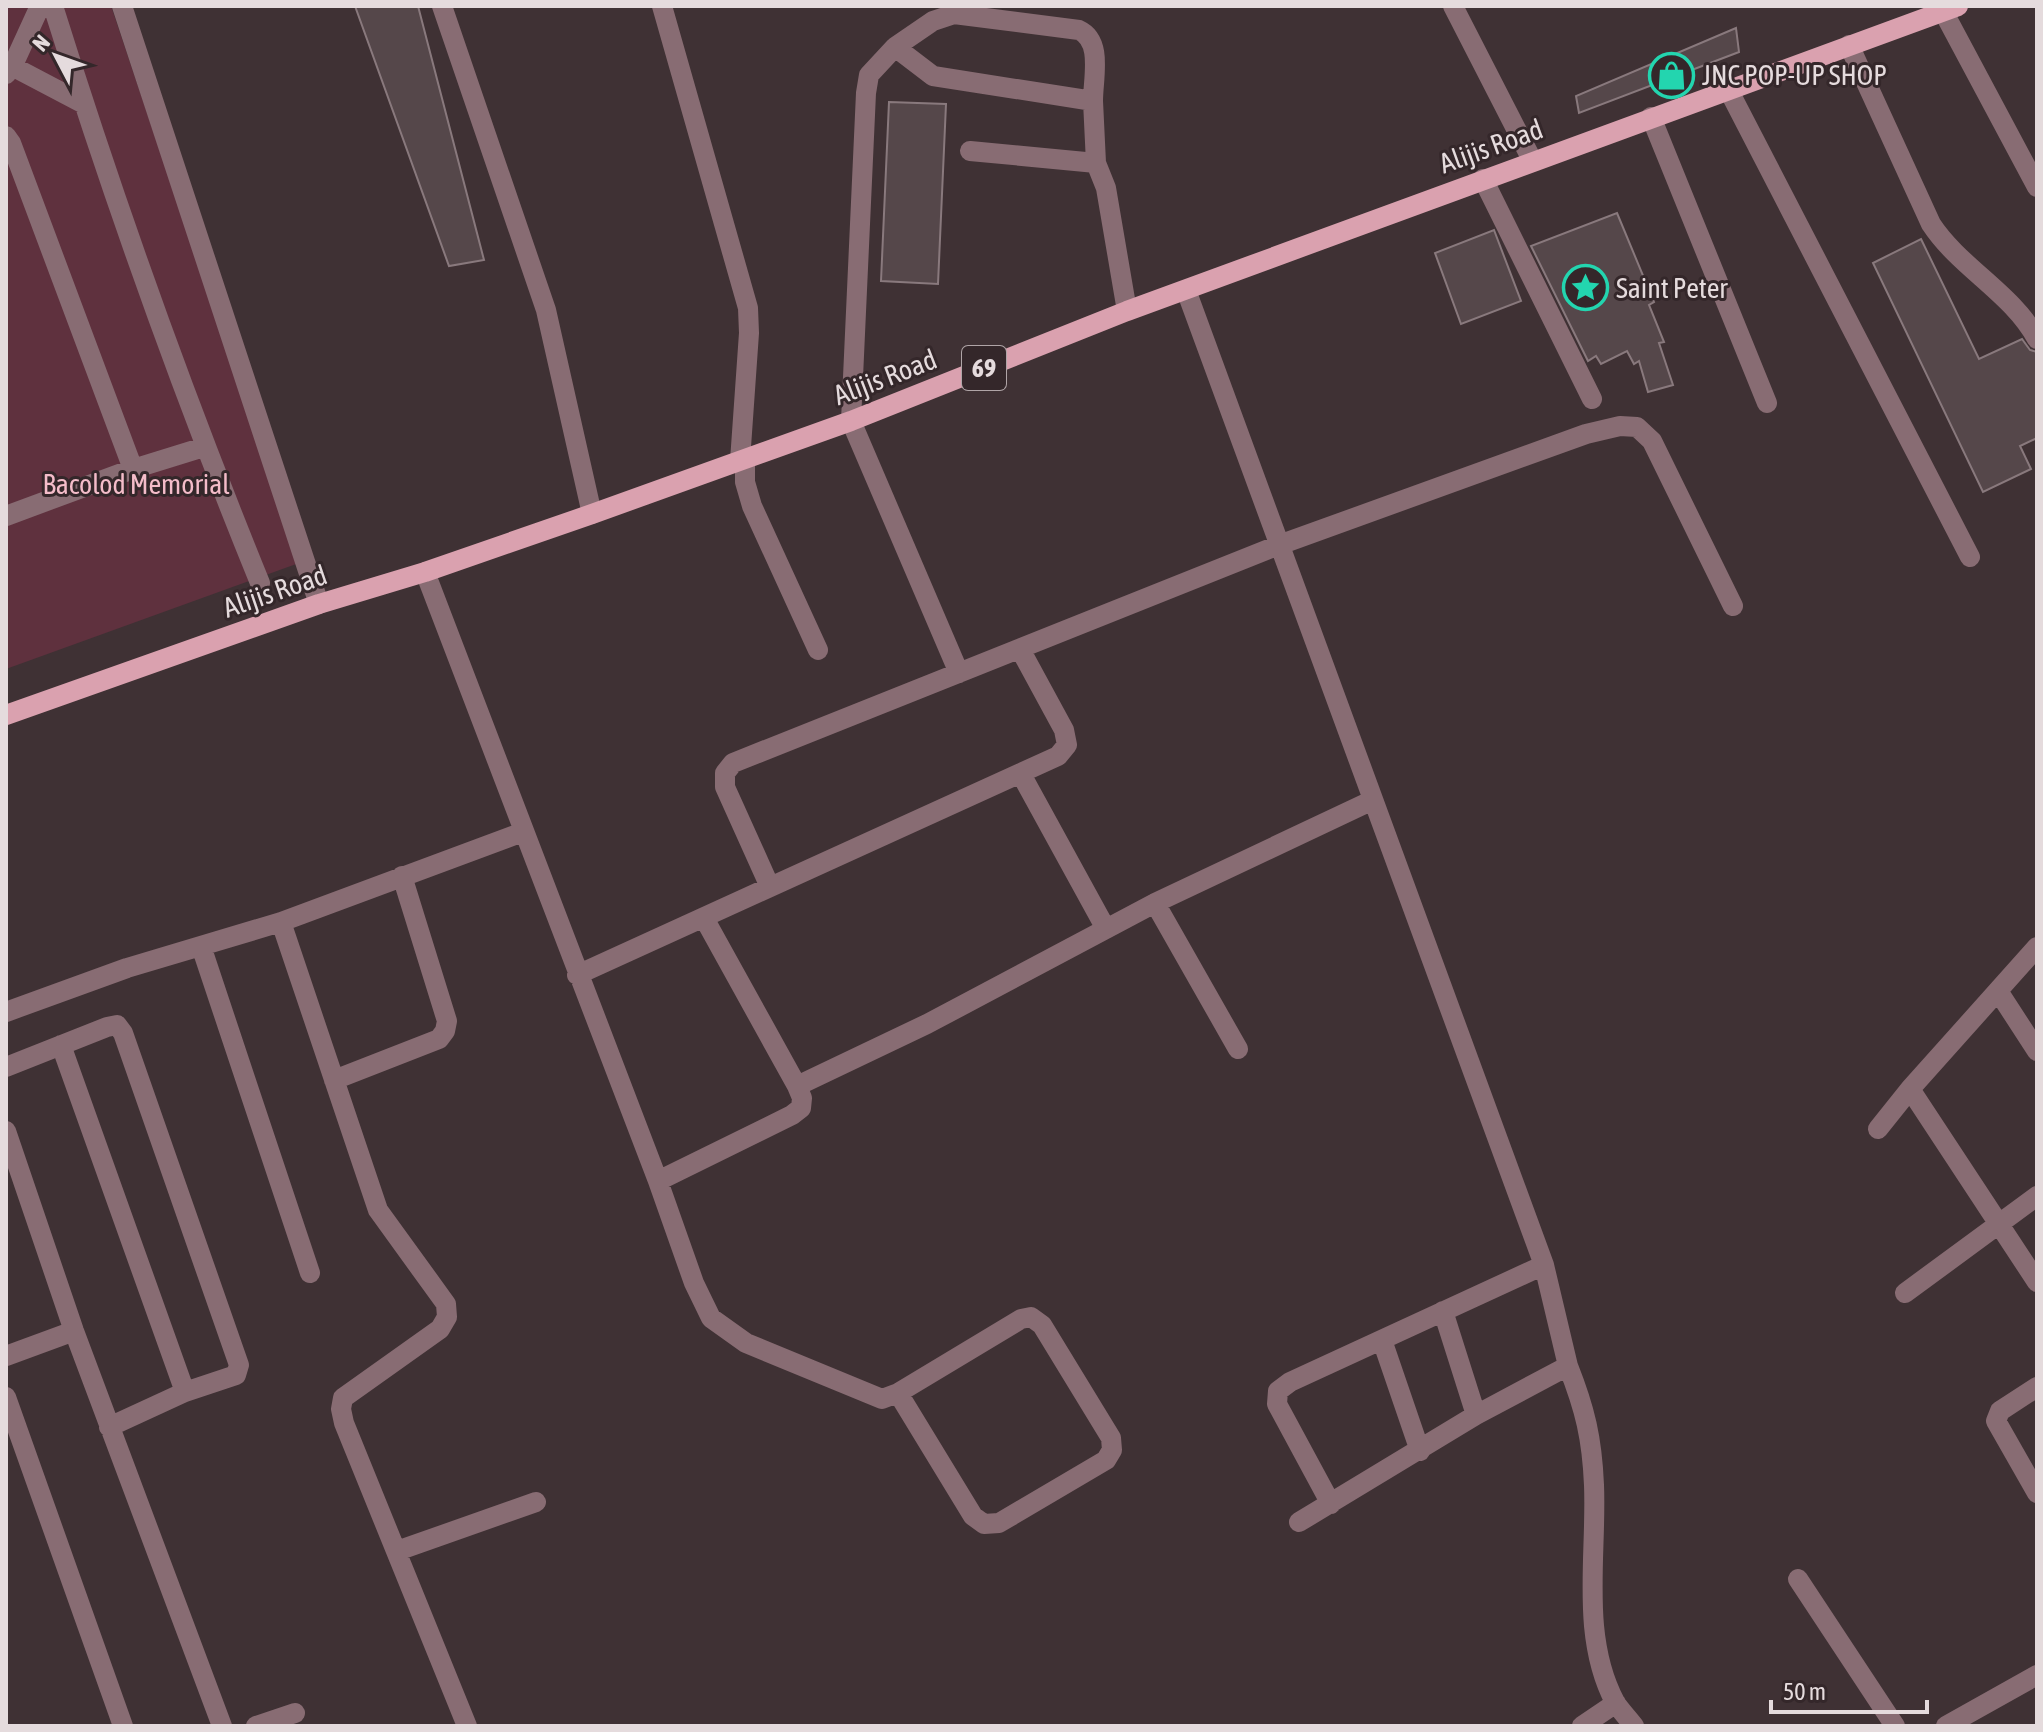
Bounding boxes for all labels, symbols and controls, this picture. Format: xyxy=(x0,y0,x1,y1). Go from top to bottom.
north arrow xyxy=(16,16,96,96)
text: N xyxy=(27,29,55,56)
shop icon: JNC POP-UP SHOP xyxy=(1647,51,1695,99)
place label: JNC POP-UP SHOP xyxy=(1702,59,1887,91)
street label: Alijis Road xyxy=(1435,113,1547,179)
place icon: Saint Peter xyxy=(1561,264,1609,312)
place label: Saint Peter xyxy=(1616,272,1728,304)
street label: Alijis Road xyxy=(829,343,941,411)
road number: 69 xyxy=(962,346,1006,390)
park label: Bacolod Memorial xyxy=(42,468,230,500)
street label: Alijis Road xyxy=(219,558,331,624)
scale bar xyxy=(1771,1664,1927,1714)
text: 50 m xyxy=(1783,1678,1826,1705)

